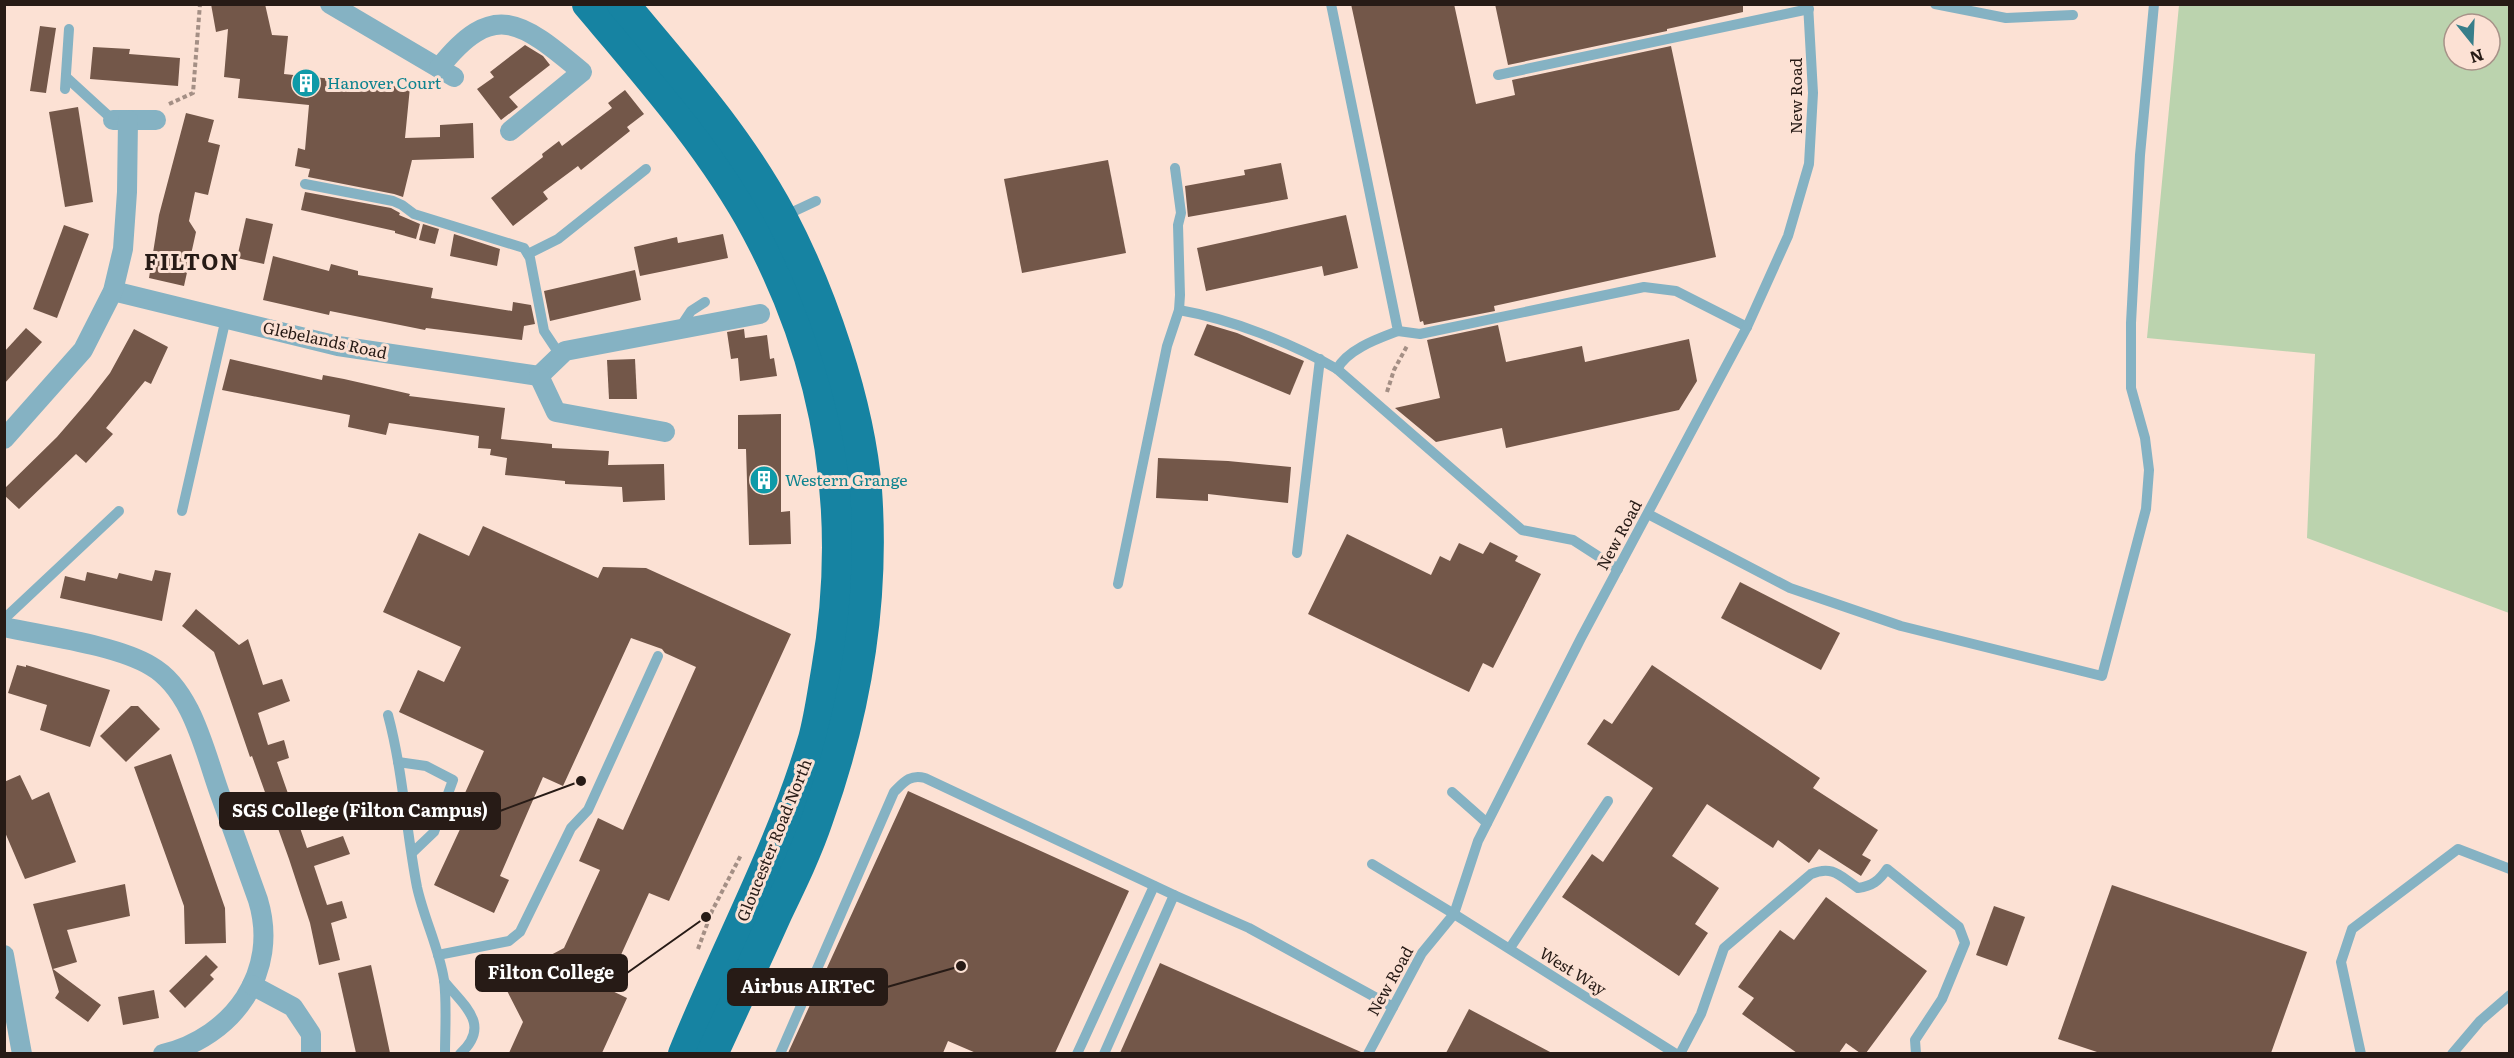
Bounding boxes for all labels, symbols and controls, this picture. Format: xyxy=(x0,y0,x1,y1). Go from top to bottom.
north arrow xyxy=(2442,12,2502,72)
text: N xyxy=(2467,44,2487,71)
street label: New Road xyxy=(1783,58,1807,134)
building icon: Hanover Court xyxy=(290,67,322,99)
place label: Hanover Court xyxy=(327,70,442,94)
district label: FILTON xyxy=(144,244,240,277)
street label: Glebelands Road xyxy=(261,314,390,364)
building icon: Western Grange xyxy=(748,464,780,496)
place label: Western Grange xyxy=(785,467,908,491)
street label: New Road xyxy=(1590,495,1647,574)
street label: Gloucester Road North xyxy=(729,754,817,925)
callout: SGS College (Filton Campus) xyxy=(220,793,500,829)
text: SGS College (Filton Campus) xyxy=(232,796,488,823)
street label: West Way xyxy=(1535,940,1612,1001)
street label: New Road xyxy=(1360,941,1418,1020)
callout: Filton College xyxy=(476,955,627,991)
text: Filton College xyxy=(488,958,614,985)
callout: Airbus AIRTeC xyxy=(728,969,887,1005)
text: Airbus AIRTeC xyxy=(741,972,875,999)

